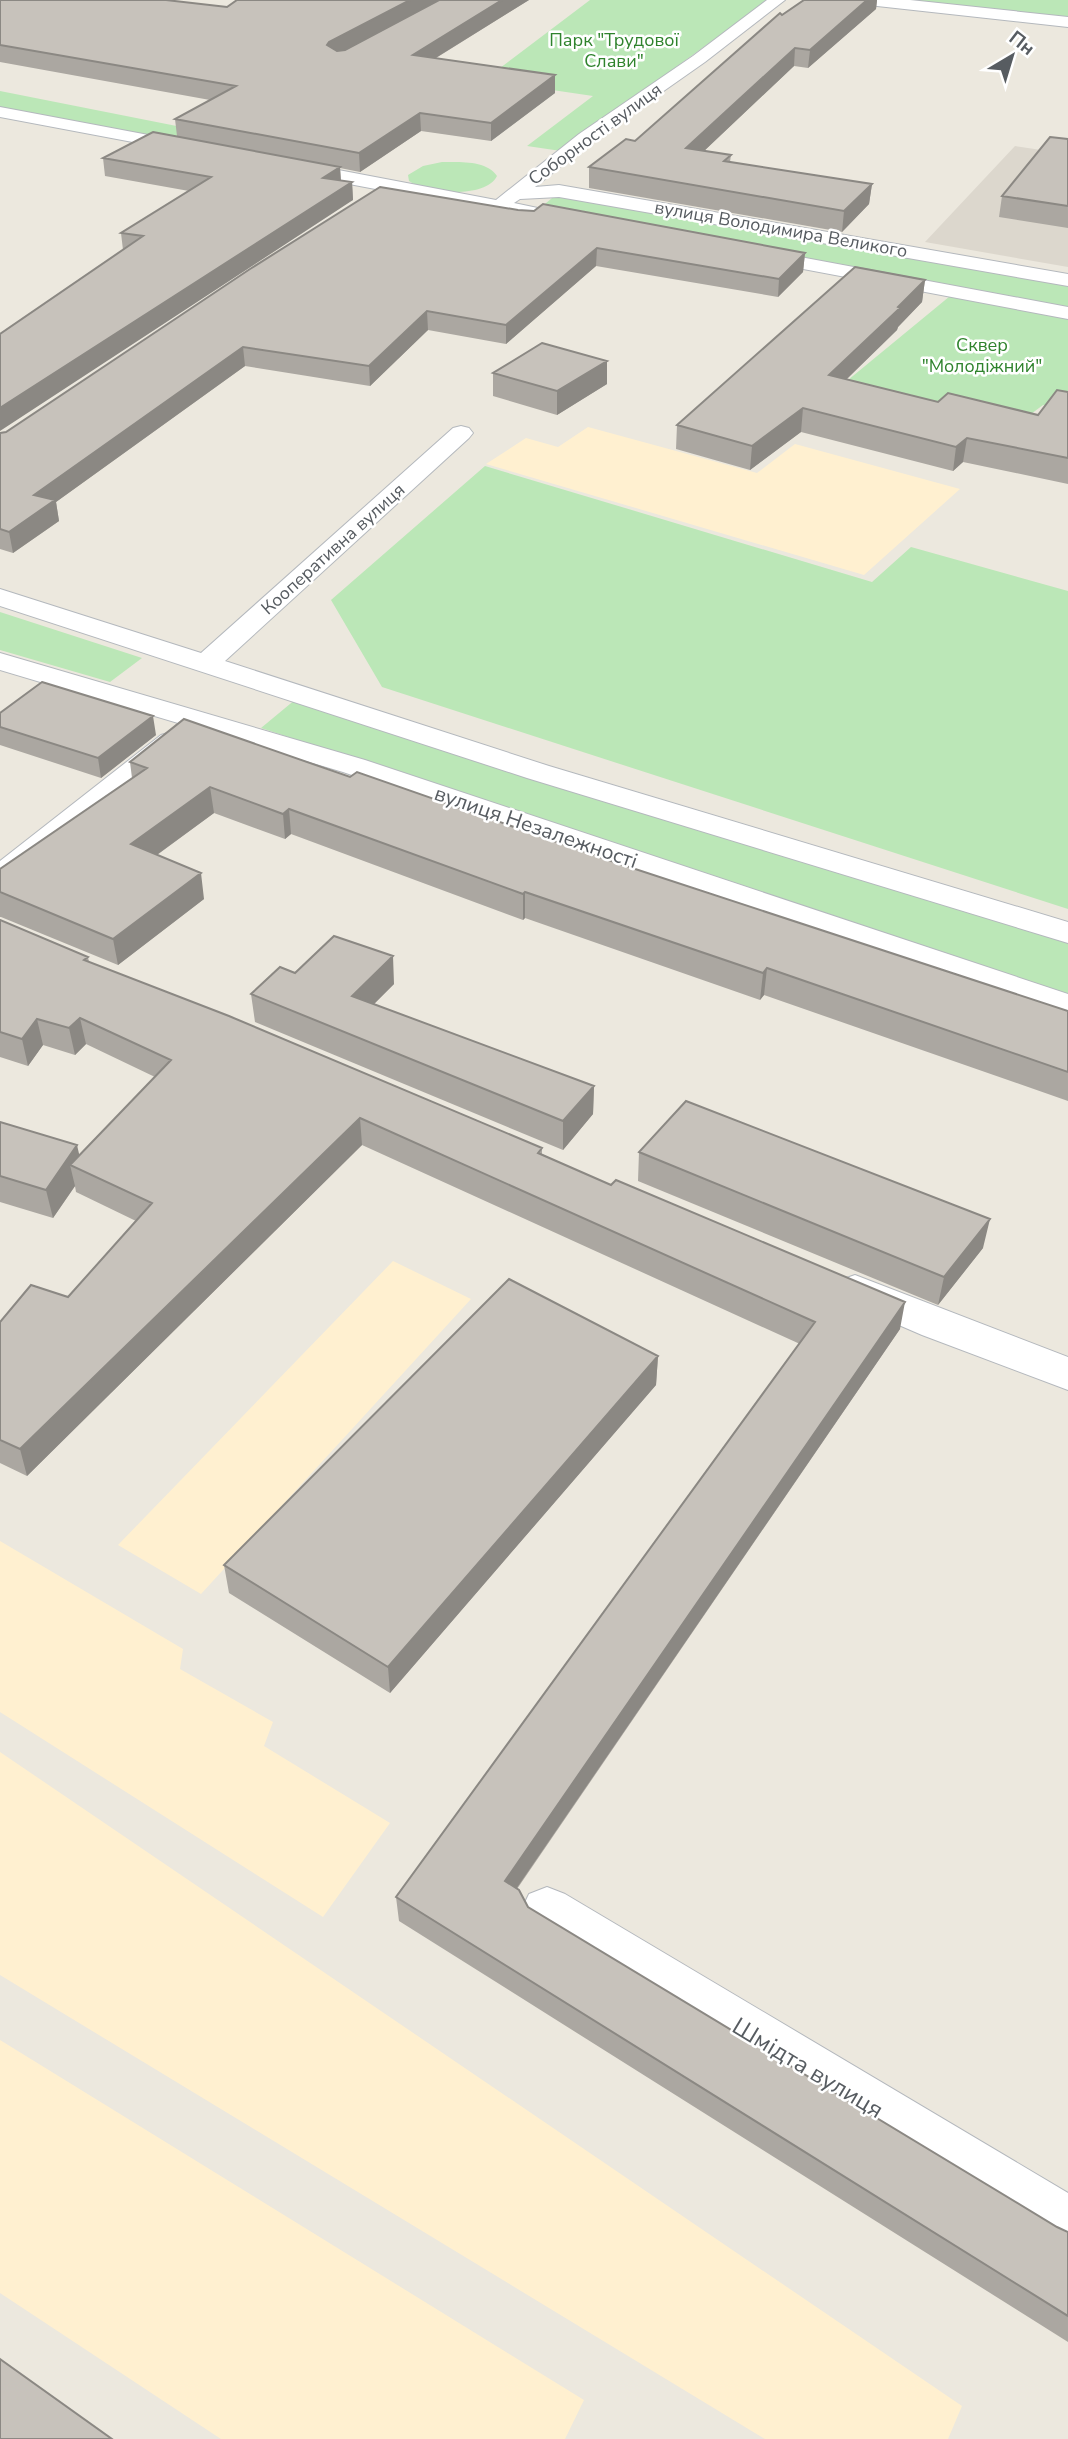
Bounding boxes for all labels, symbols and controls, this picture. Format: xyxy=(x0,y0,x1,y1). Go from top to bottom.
north arrow xyxy=(977,21,1047,91)
text: Пн xyxy=(1004,25,1040,62)
park label: Парк "Трудової Слави" xyxy=(549,28,679,73)
street label: Соборності вулиця xyxy=(523,77,667,191)
street label: вулиця Володимира Великого xyxy=(653,195,909,263)
park label: Сквер "Молодіжний" xyxy=(922,333,1042,378)
street label: Кооперативна вулиця xyxy=(256,478,410,620)
street label: вулиця Незалежності xyxy=(431,779,641,875)
street label: Шмідта вулиця xyxy=(726,2010,890,2126)

